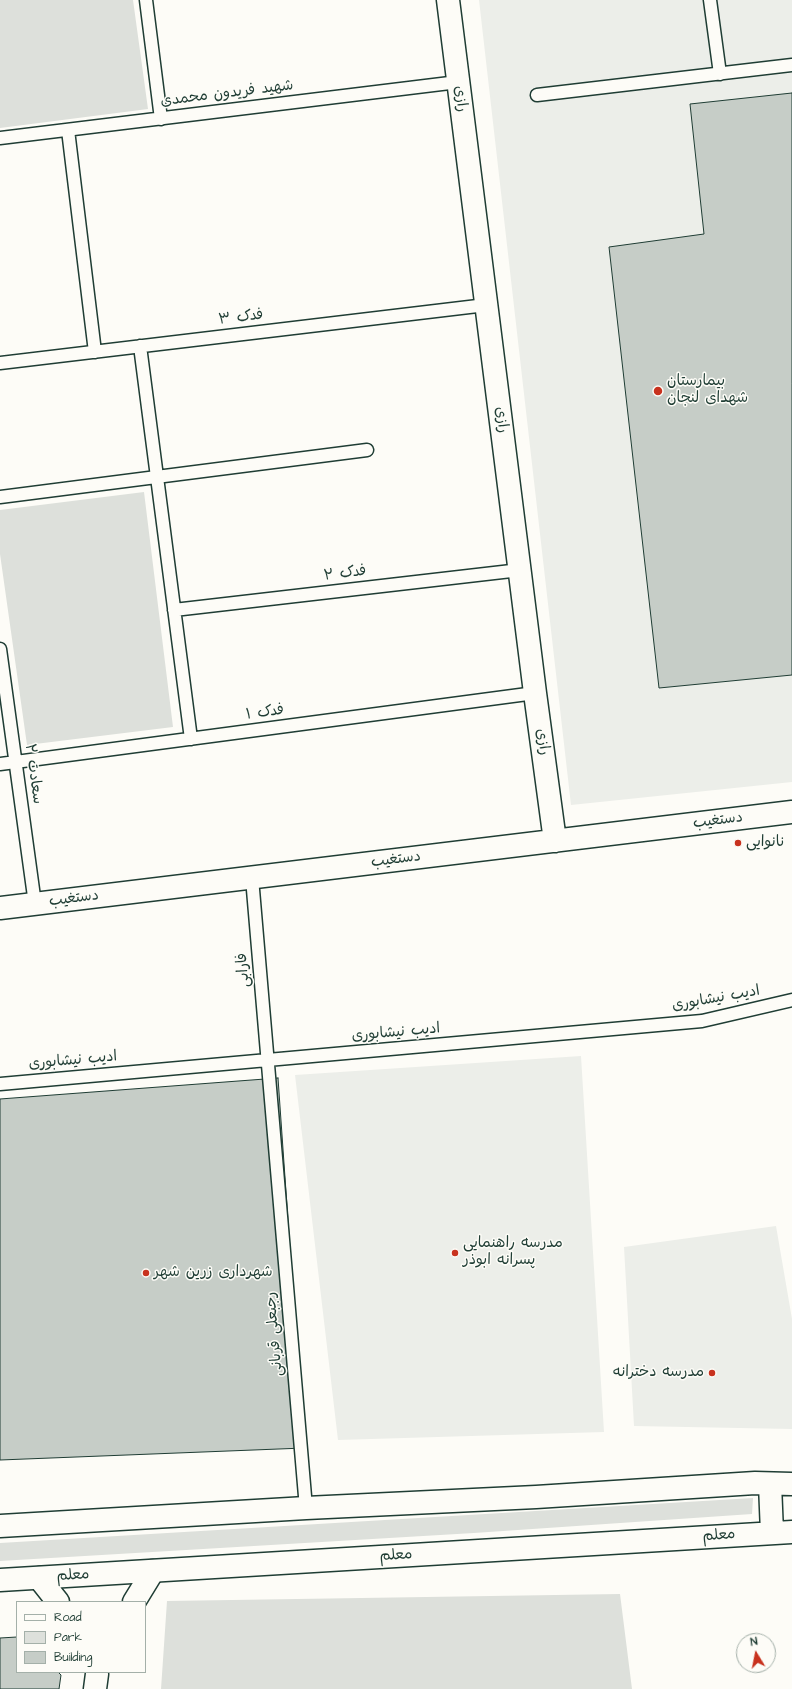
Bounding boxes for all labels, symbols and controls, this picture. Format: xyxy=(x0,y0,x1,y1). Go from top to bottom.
street label: شهید فریدون محمدی xyxy=(159,77,295,111)
street label: رازی xyxy=(449,85,471,113)
street label: فدک ۳ xyxy=(218,306,264,330)
place label: بیمارستان شهدای لنجان xyxy=(667,373,748,408)
marker: بیمارستان شهدای لنجان xyxy=(652,385,664,397)
street label: رازی xyxy=(490,406,512,434)
street label: فدک ۲ xyxy=(323,562,367,586)
street label: فدک ۱ xyxy=(245,701,285,725)
street label: رازی xyxy=(531,728,553,756)
street label: سعادت ۲ xyxy=(20,743,46,805)
street label: دستغیب xyxy=(692,809,744,833)
place label: نانوایی xyxy=(746,834,785,852)
marker: نانوایی xyxy=(733,838,743,848)
street label: دستغیب xyxy=(370,848,422,872)
street label: دستغیب xyxy=(48,887,100,911)
street label: فارابی xyxy=(234,952,254,988)
street label: ادیب نیشابوری xyxy=(671,982,761,1016)
street label: ادیب نیشابوری xyxy=(351,1020,441,1046)
street label: ادیب نیشابوری xyxy=(28,1048,118,1074)
place label: مدرسه راهنمایی پسرانه ابوذر xyxy=(463,1235,563,1270)
marker: مدرسه راهنمایی پسرانه ابوذر xyxy=(450,1248,460,1258)
place label: شهرداری زرین شهر xyxy=(154,1264,273,1282)
marker: شهرداری زرین شهر xyxy=(141,1268,151,1278)
street label: رجبعلی قربانی xyxy=(262,1291,288,1377)
place label: مدرسه دخترانه xyxy=(613,1364,704,1382)
marker: مدرسه دخترانه xyxy=(707,1368,717,1378)
street label: معلم xyxy=(702,1526,736,1546)
street label: معلم xyxy=(379,1546,413,1566)
street label: معلم xyxy=(56,1566,90,1586)
legend xyxy=(16,1601,146,1673)
text: Road xyxy=(54,1609,82,1626)
text: Park xyxy=(54,1629,82,1646)
north arrow xyxy=(736,1633,776,1673)
text: N xyxy=(749,1634,759,1650)
text: Building xyxy=(54,1649,92,1666)

